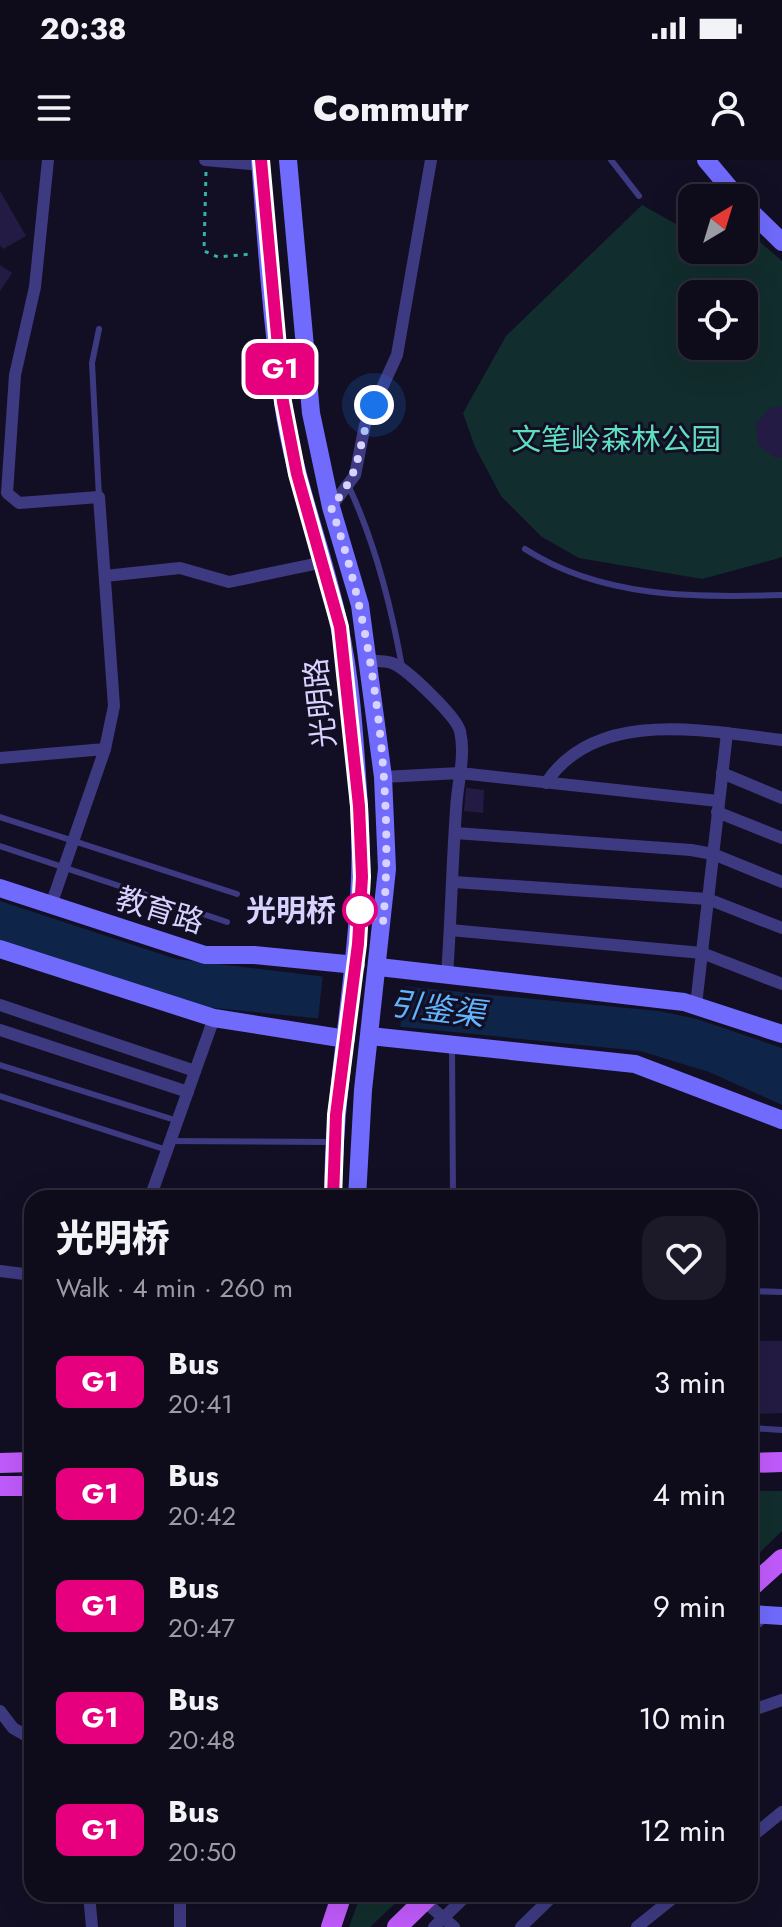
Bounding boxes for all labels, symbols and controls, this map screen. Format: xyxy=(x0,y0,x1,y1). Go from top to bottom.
text: 20:38 xyxy=(40,7,127,50)
text: Commutr xyxy=(313,82,469,134)
icon: menu xyxy=(32,86,76,130)
icon: person xyxy=(706,86,750,130)
north arrow xyxy=(678,184,758,264)
map controls xyxy=(678,184,758,360)
button: locate xyxy=(678,280,758,360)
line badge: G1 xyxy=(244,343,316,395)
text: G1 xyxy=(261,348,299,389)
your location xyxy=(354,385,394,425)
park label: 文笔岭森林公园 xyxy=(511,418,721,461)
street label: 光明路 xyxy=(294,656,346,750)
street label: 教育路 xyxy=(111,876,209,944)
place label: 光明桥 xyxy=(246,889,336,932)
marker: 光明桥 xyxy=(343,893,377,927)
water label: 引鉴渠 xyxy=(387,980,491,1038)
text: 光明桥 xyxy=(56,1211,170,1266)
button: heart xyxy=(642,1216,726,1300)
text: Walk · 4 min · 260 m xyxy=(56,1269,293,1307)
text: Bus xyxy=(168,1342,219,1385)
text: G1 xyxy=(81,1361,119,1402)
text: 3 min xyxy=(654,1361,726,1404)
text: 20:41 xyxy=(168,1385,233,1423)
text: Bus xyxy=(168,1454,219,1497)
text: G1 xyxy=(81,1473,119,1514)
text: 4 min xyxy=(653,1473,726,1516)
text: 20:42 xyxy=(168,1497,236,1535)
text: Bus xyxy=(168,1566,219,1609)
text: G1 xyxy=(81,1585,119,1626)
text: 9 min xyxy=(653,1585,726,1628)
text: 20:47 xyxy=(168,1609,235,1647)
text: Bus xyxy=(168,1678,219,1721)
text: G1 xyxy=(81,1697,119,1738)
text: 10 min xyxy=(639,1697,726,1740)
text: 20:48 xyxy=(168,1721,236,1759)
text: Bus xyxy=(168,1790,219,1833)
text: G1 xyxy=(81,1809,119,1850)
text: 12 min xyxy=(639,1809,726,1852)
text: 20:50 xyxy=(168,1833,236,1871)

